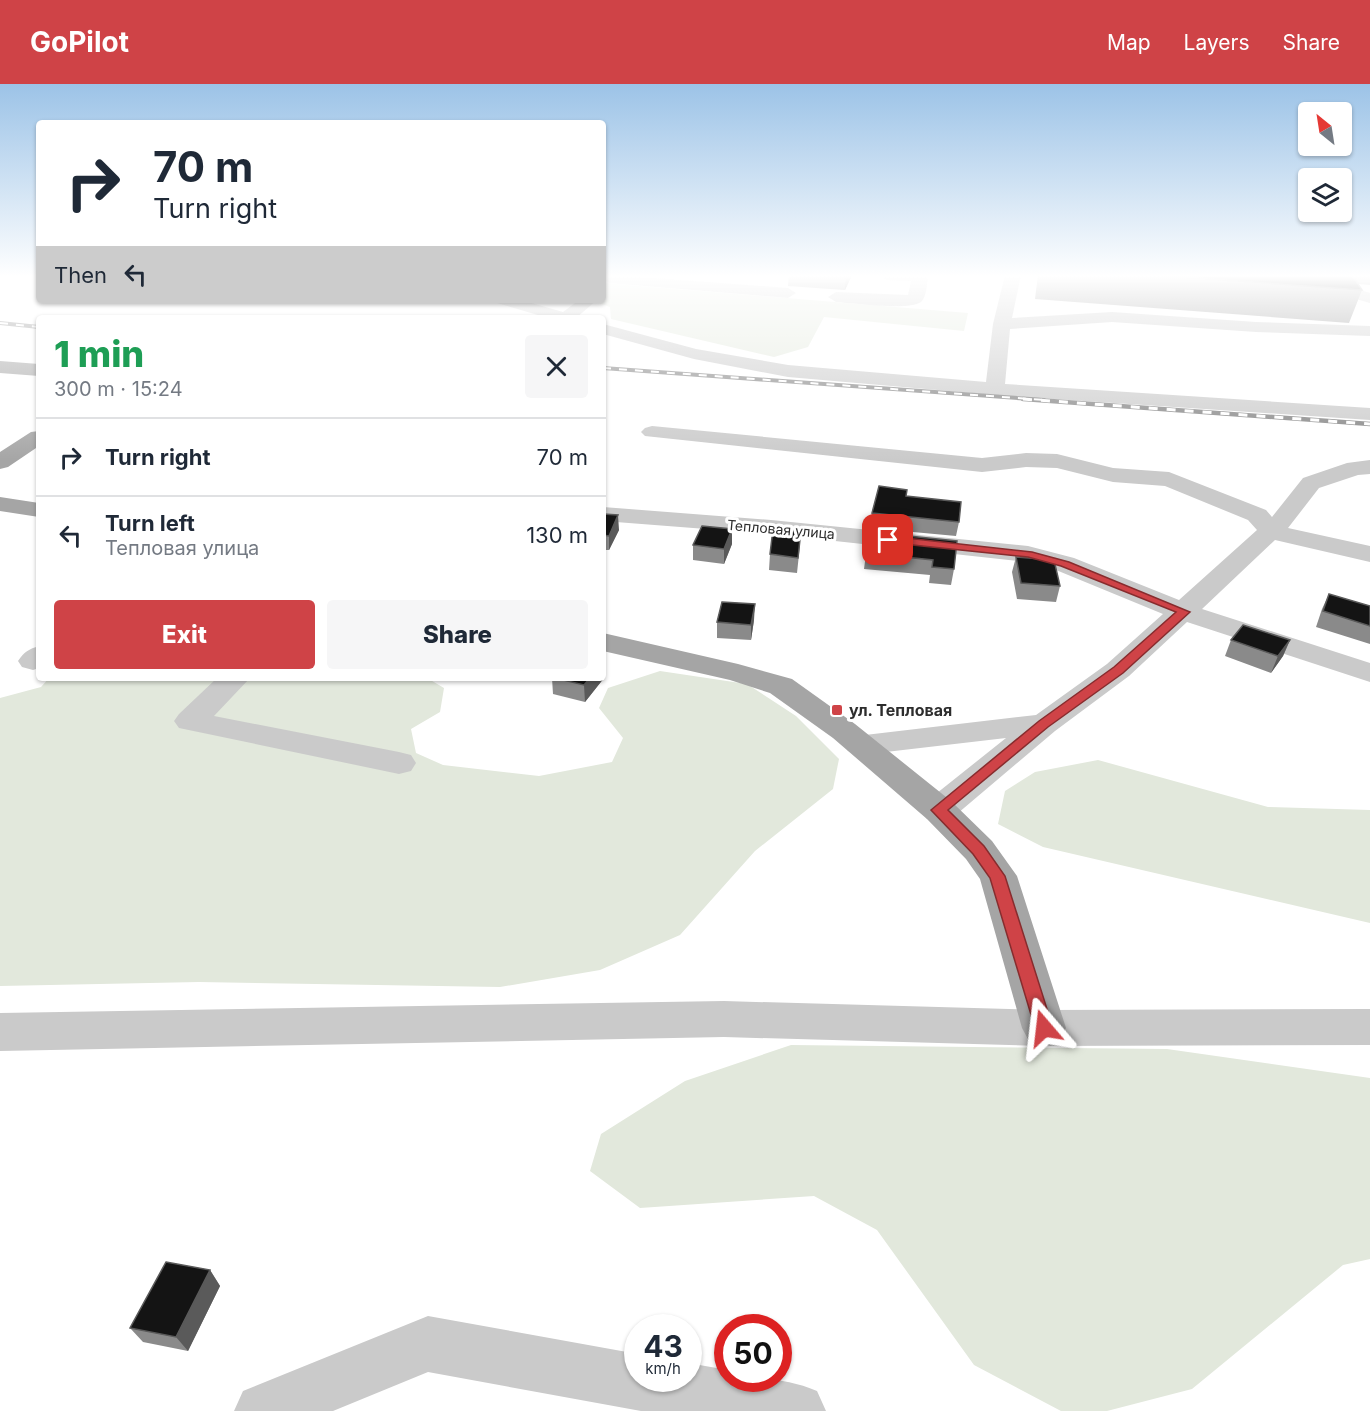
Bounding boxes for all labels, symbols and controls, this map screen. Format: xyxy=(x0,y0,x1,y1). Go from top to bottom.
text: GoPilot xyxy=(30,25,129,59)
text: Map xyxy=(1107,30,1151,55)
text: Layers xyxy=(1184,30,1250,55)
text: Share xyxy=(1283,30,1340,55)
north arrow xyxy=(1298,102,1352,156)
map controls xyxy=(1298,102,1352,222)
text: 70 m xyxy=(153,141,253,192)
icon: right xyxy=(54,144,132,222)
button: layers xyxy=(1298,168,1352,222)
text: Turn right xyxy=(153,192,277,225)
icon: left xyxy=(119,258,152,291)
text: Then xyxy=(54,262,107,288)
text: 1 min xyxy=(54,332,144,376)
button: close xyxy=(525,335,588,398)
text: 300 m · 15:24 xyxy=(54,377,183,401)
icon: right xyxy=(54,441,87,474)
text: Turn right xyxy=(105,444,211,470)
text: 70 m xyxy=(537,444,588,470)
text: Turn left xyxy=(105,510,195,536)
pin xyxy=(862,514,913,565)
street label: Тепловая улица xyxy=(726,516,836,542)
icon: left xyxy=(54,519,87,552)
text: 130 m xyxy=(526,522,588,548)
icon: arrive xyxy=(871,523,904,556)
text: Тепловая улица xyxy=(105,536,259,560)
button: Exit xyxy=(54,600,315,669)
button: Share xyxy=(327,600,588,669)
place label: ул. Тепловая xyxy=(849,700,952,720)
marker: ул. Тепловая xyxy=(830,703,844,717)
position arrow xyxy=(1012,996,1076,1060)
speed limit sign: 50 xyxy=(714,1314,792,1392)
text: 43 xyxy=(643,1328,683,1364)
text: km/h xyxy=(645,1359,681,1378)

